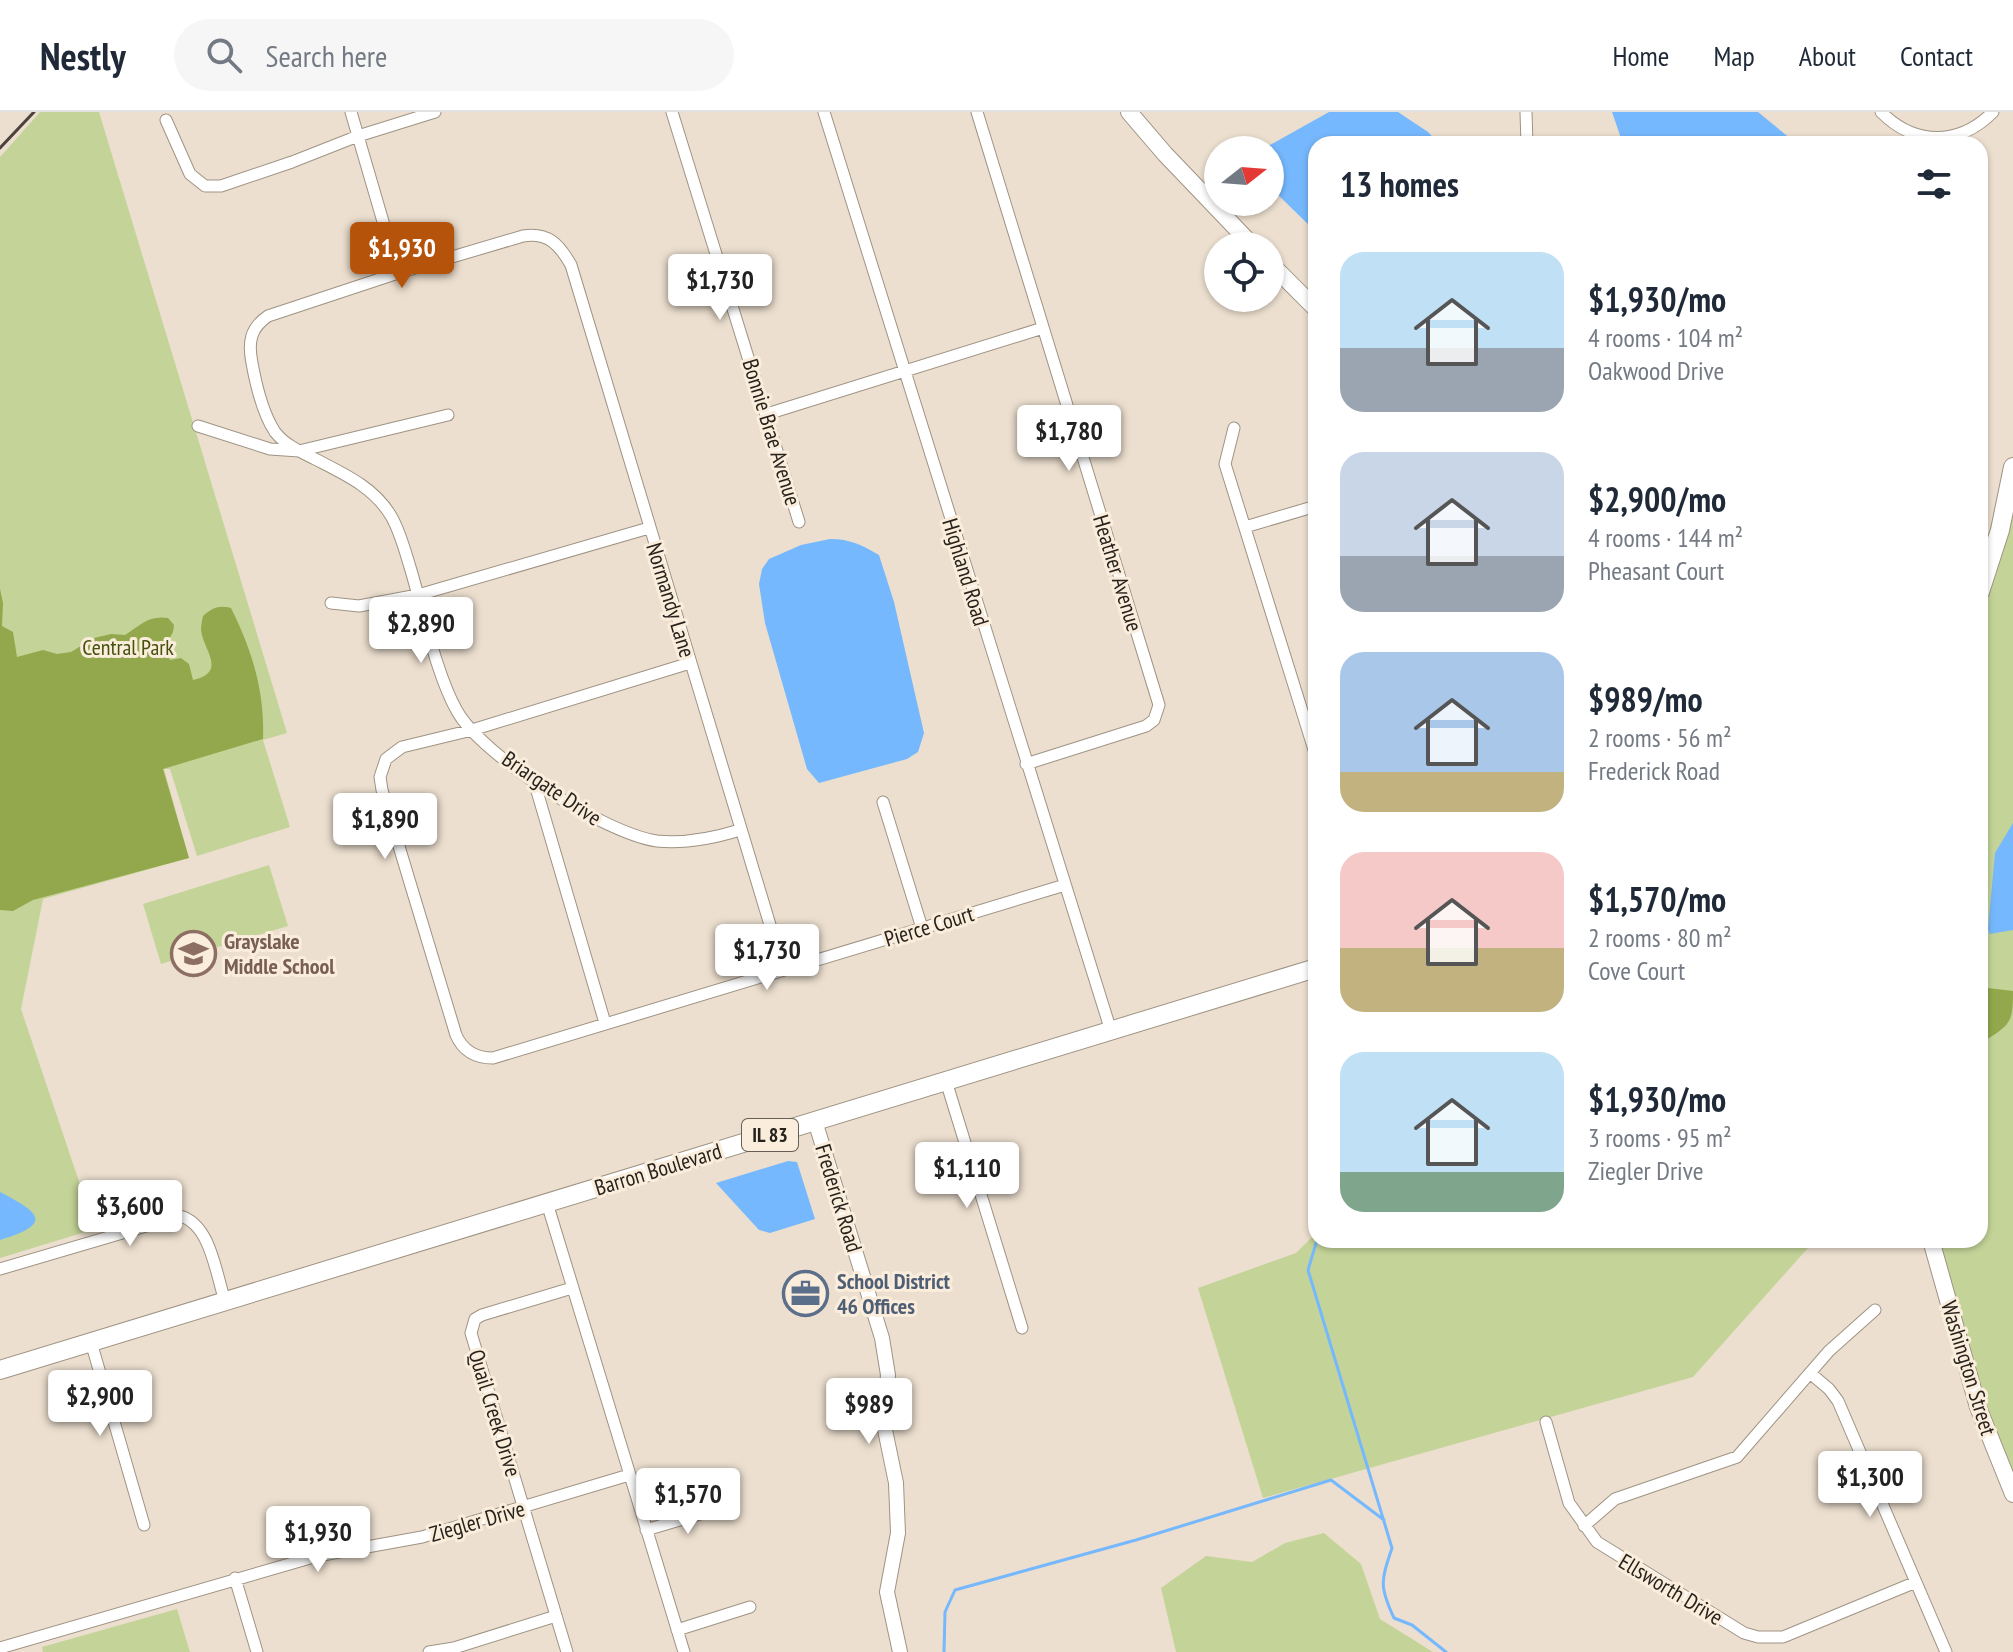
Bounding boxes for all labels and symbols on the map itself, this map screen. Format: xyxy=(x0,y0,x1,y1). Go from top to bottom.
north arrow xyxy=(1204,136,1284,216)
pin: $1,930 xyxy=(337,222,467,290)
pin: $1,730 xyxy=(655,254,785,322)
street label: Bonnie Brae Avenue xyxy=(736,355,808,509)
pin: $1,780 xyxy=(1004,405,1134,473)
street label: Heather Avenue xyxy=(1087,511,1149,635)
street label: Highland Road xyxy=(936,515,996,629)
street label: Normandy Lane xyxy=(640,539,702,661)
pin: $2,890 xyxy=(356,597,486,665)
park label: Central Park xyxy=(82,633,174,661)
street label: Briargate Drive xyxy=(497,745,607,831)
pin: $1,890 xyxy=(320,793,450,861)
street label: Pierce Court xyxy=(881,899,977,953)
pin: $1,730 xyxy=(702,924,832,992)
place label: Grayslake Middle School xyxy=(224,927,335,980)
school or university icon: Grayslake Middle School xyxy=(169,930,217,978)
road number: IL 83 xyxy=(742,1119,798,1151)
street label: Barron Boulevard xyxy=(591,1136,725,1202)
street label: Frederick Road xyxy=(809,1141,869,1255)
pin: $1,110 xyxy=(902,1142,1032,1210)
pin: $3,600 xyxy=(65,1180,195,1248)
place label: School District 46 Offices xyxy=(837,1267,951,1320)
office icon: School District 46 Offices xyxy=(782,1270,830,1318)
street label: Washington Street xyxy=(1935,1297,2003,1439)
street label: Quail Creek Drive xyxy=(462,1346,528,1480)
pin: $2,900 xyxy=(35,1370,165,1438)
pin: $989 xyxy=(822,1378,916,1446)
pin: $1,300 xyxy=(1805,1451,1935,1519)
pin: $1,570 xyxy=(623,1468,753,1536)
street label: Ziegler Drive xyxy=(426,1494,528,1548)
pin: $1,930 xyxy=(253,1506,383,1574)
street label: Ellsworth Drive xyxy=(1614,1547,1728,1631)

